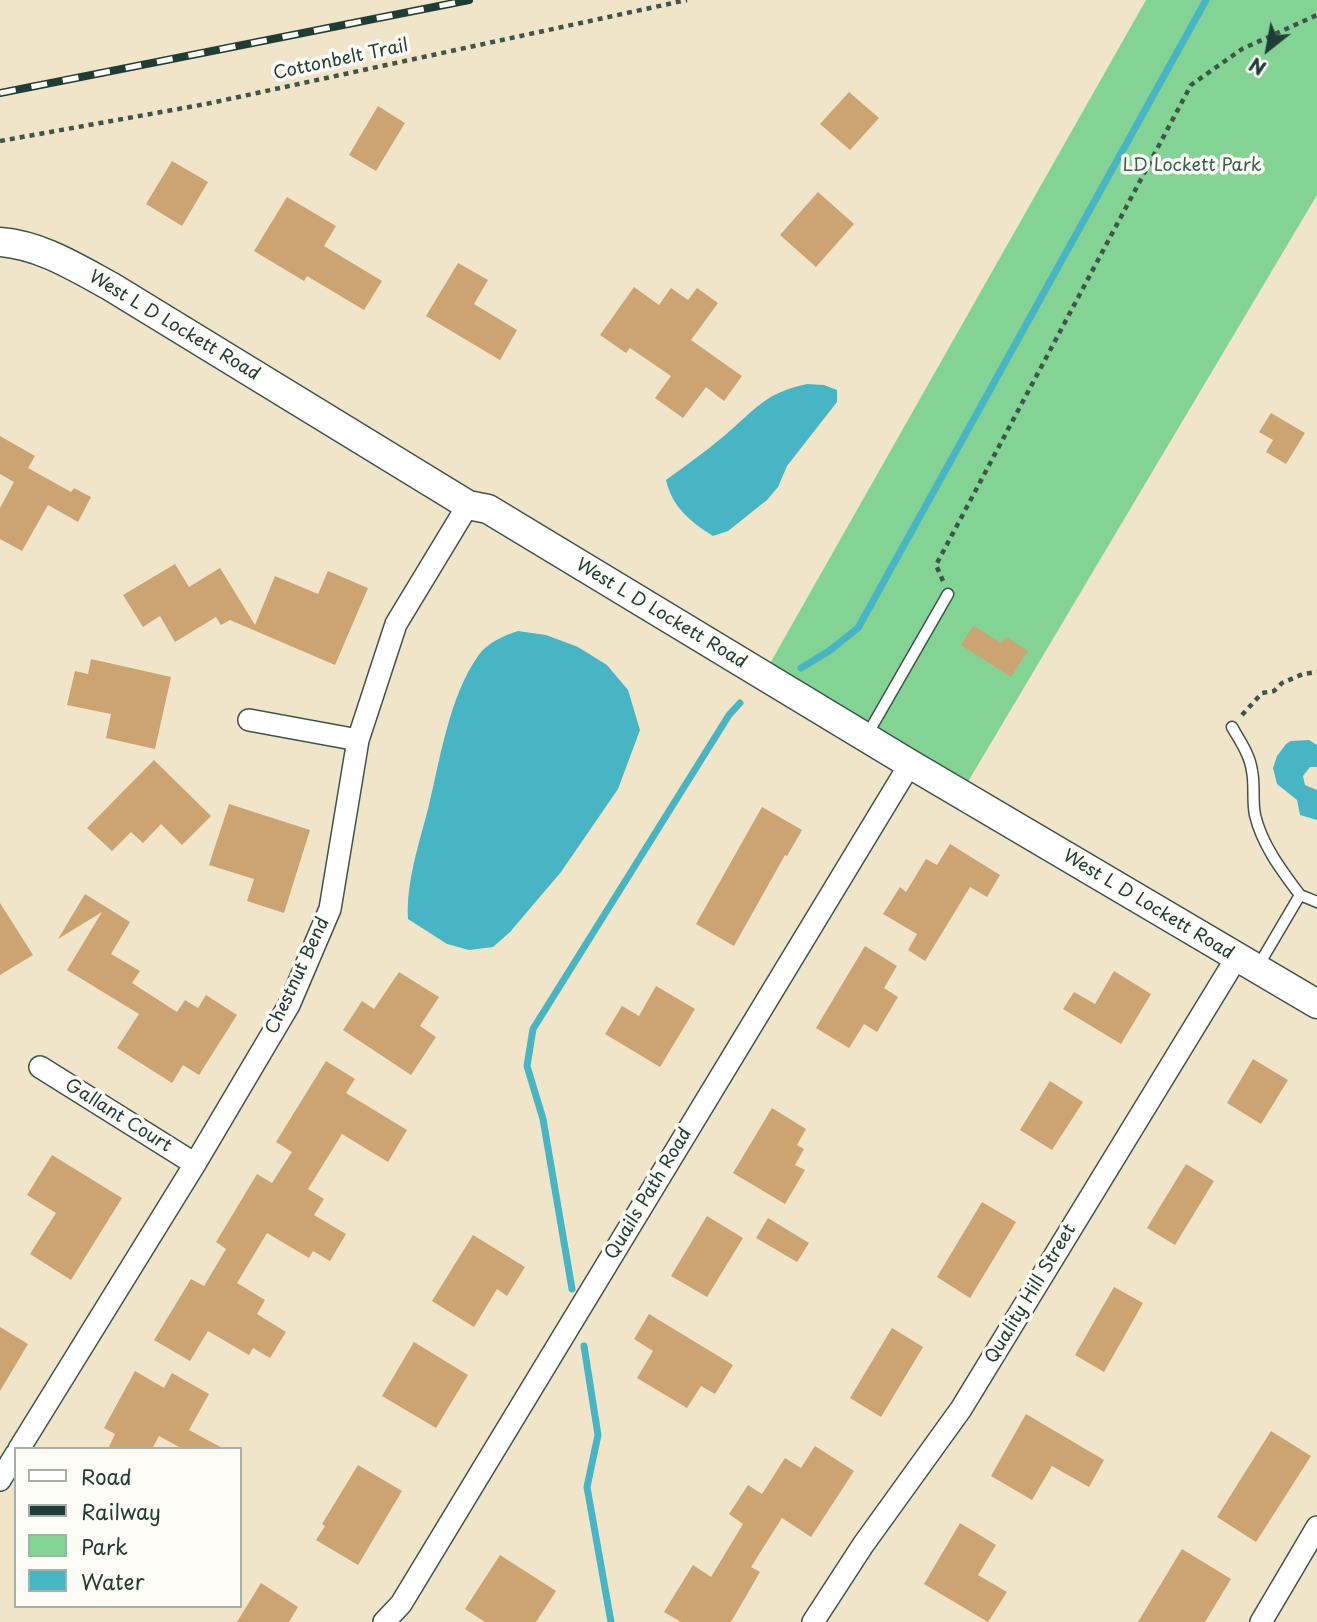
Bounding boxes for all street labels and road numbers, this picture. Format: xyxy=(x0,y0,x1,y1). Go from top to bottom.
street label: Cottonbelt Trail xyxy=(271,35,411,85)
street label: West L D Lockett Road xyxy=(85,266,263,386)
street label: West L D Lockett Road xyxy=(572,554,750,674)
street label: West L D Lockett Road xyxy=(1059,845,1237,965)
street label: Chestnut Bend xyxy=(262,914,334,1038)
street label: Gallant Court xyxy=(61,1075,175,1157)
street label: Quails Path Road xyxy=(601,1124,697,1264)
street label: Quality Hill Street xyxy=(981,1220,1081,1368)

